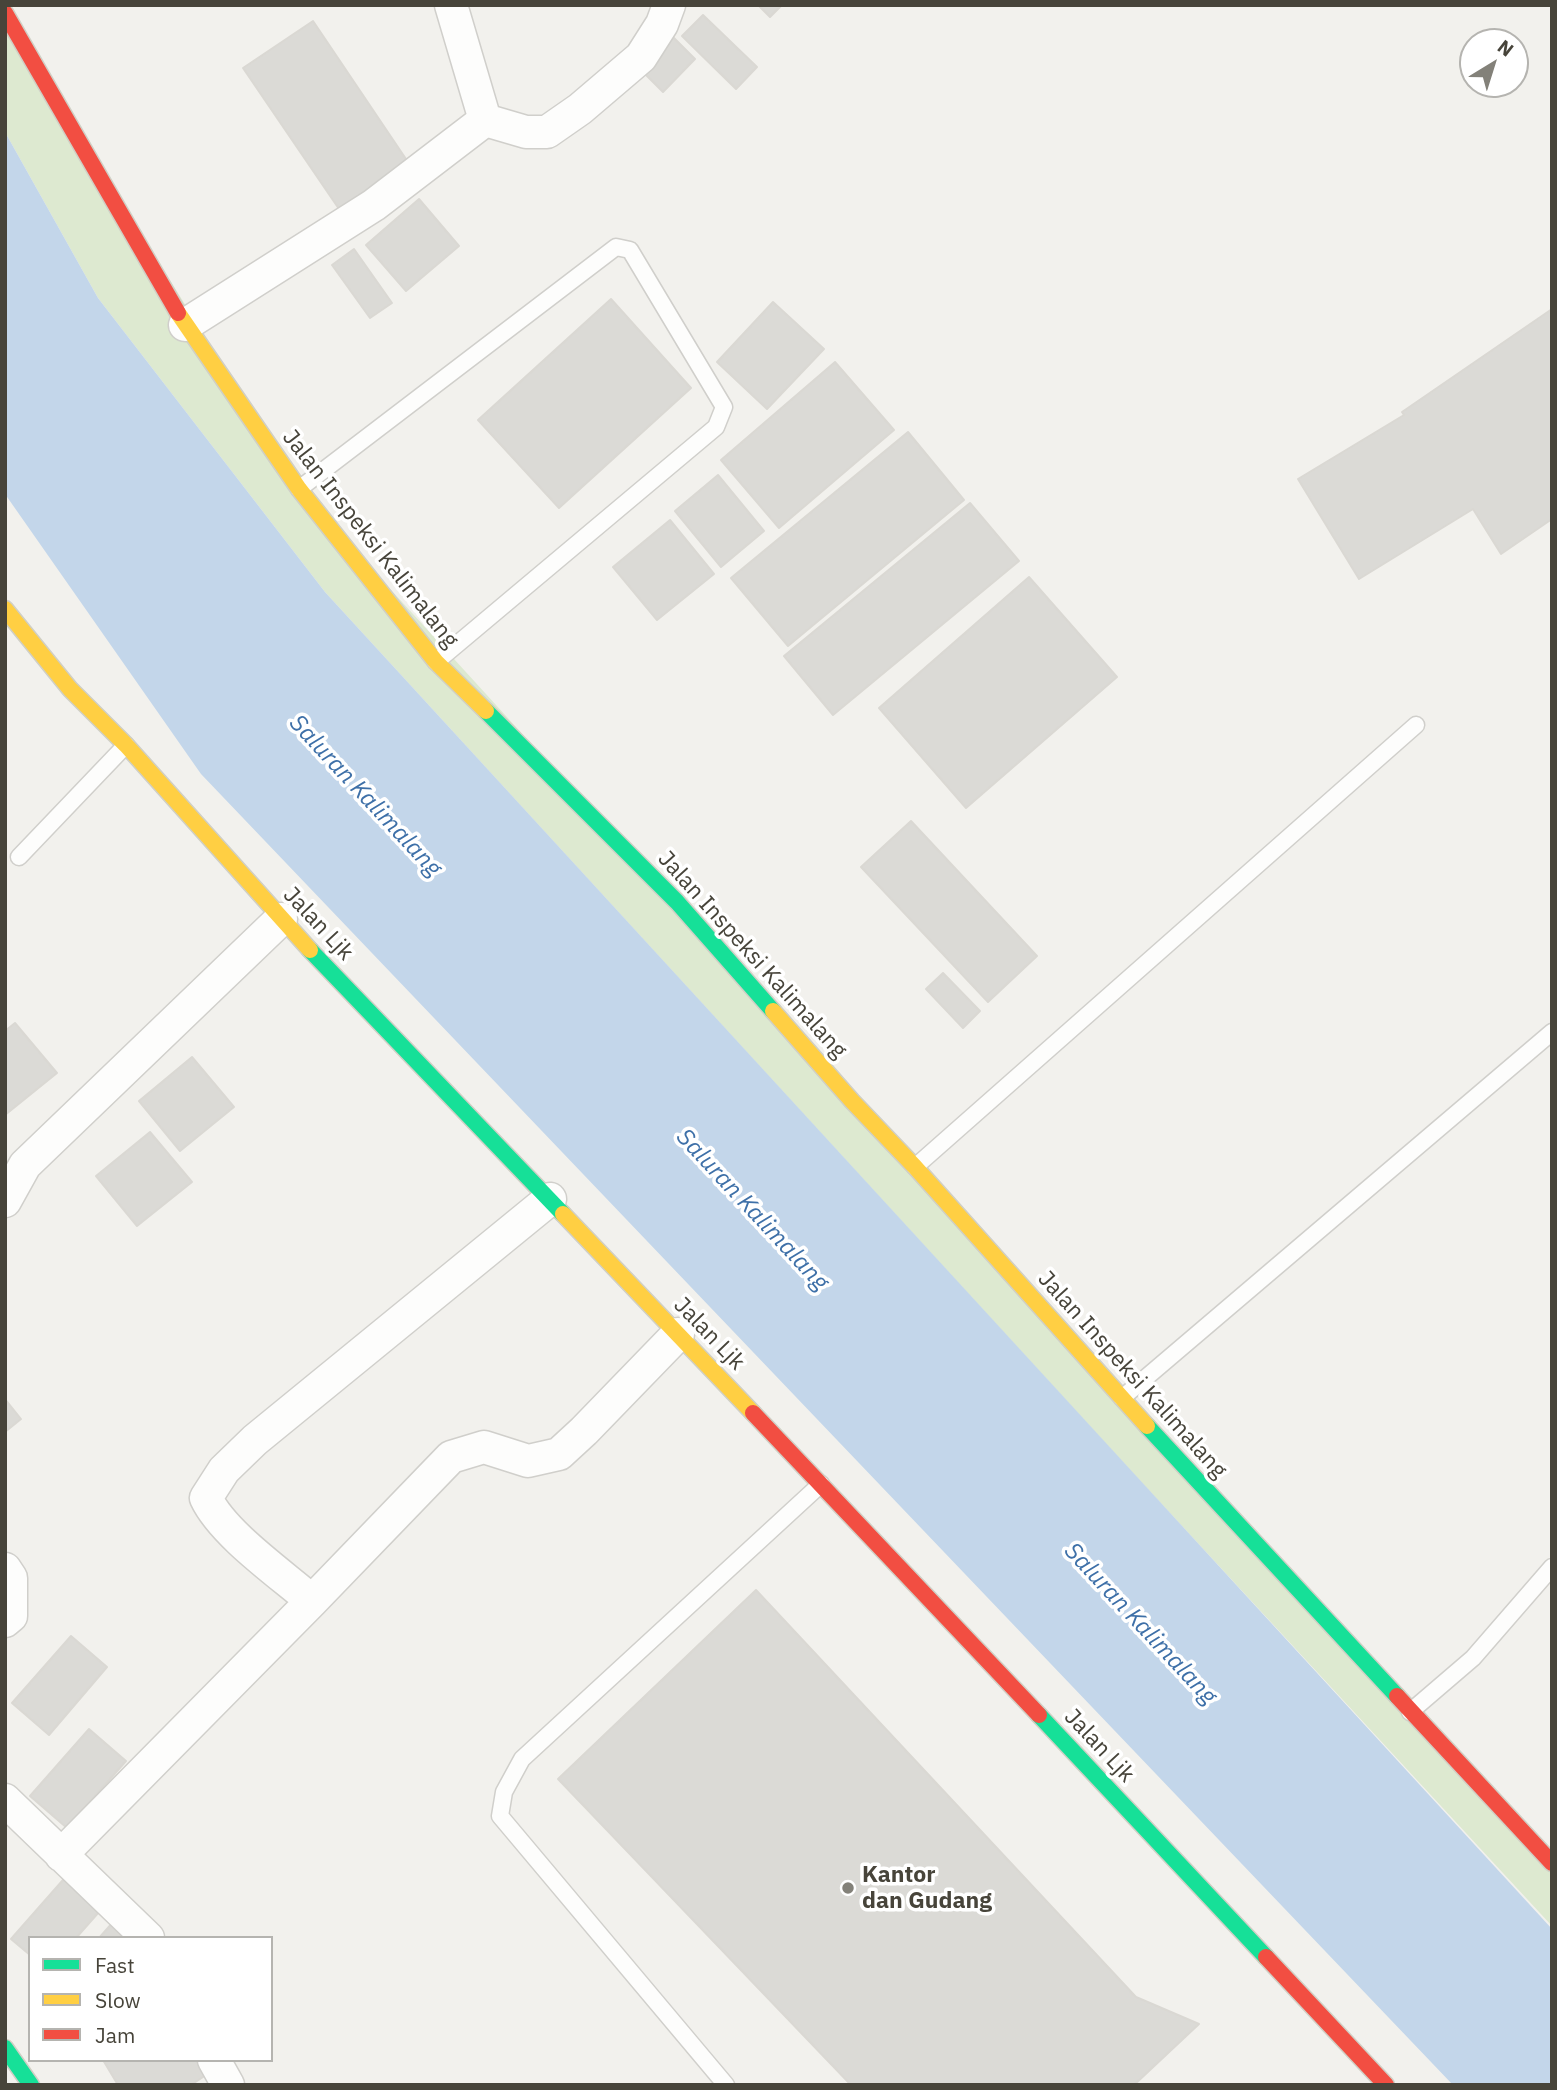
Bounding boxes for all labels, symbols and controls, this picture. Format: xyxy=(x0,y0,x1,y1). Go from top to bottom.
north arrow xyxy=(1459,28,1529,98)
text: N xyxy=(1493,34,1519,62)
street label: Jalan Inspeksi Kalimalang xyxy=(276,424,464,654)
water label: Saluran Kalimalang xyxy=(283,709,447,883)
street label: Jalan Inspeksi Kalimalang xyxy=(652,846,852,1064)
street label: Jalan Ljk xyxy=(277,882,359,966)
water label: Saluran Kalimalang xyxy=(670,1123,834,1297)
street label: Jalan Inspeksi Kalimalang xyxy=(1032,1266,1232,1484)
street label: Jalan Ljk xyxy=(668,1292,750,1376)
water label: Saluran Kalimalang xyxy=(1058,1537,1222,1711)
street label: Jalan Ljk xyxy=(1058,1704,1140,1788)
place label: Kantor dan Gudang xyxy=(862,1861,992,1915)
marker: Kantor dan Gudang xyxy=(840,1880,856,1896)
legend xyxy=(28,1936,273,2062)
text: Fast xyxy=(95,1951,135,1979)
text: Slow xyxy=(95,1986,141,2014)
text: Jam xyxy=(95,2021,135,2049)

